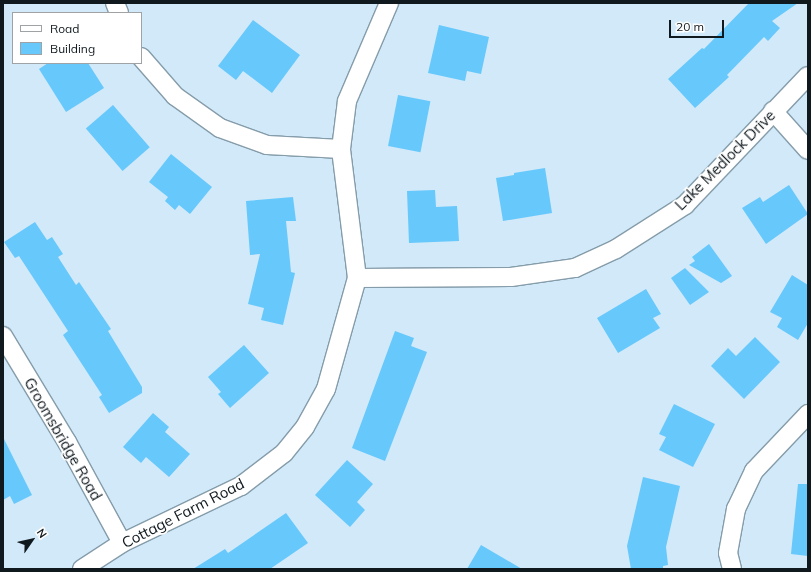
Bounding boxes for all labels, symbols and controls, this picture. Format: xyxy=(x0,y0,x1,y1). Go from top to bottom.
legend xyxy=(12,12,142,64)
scale bar xyxy=(671,12,726,38)
text: 20 m xyxy=(676,19,704,34)
text: Road xyxy=(50,21,79,36)
text: Building xyxy=(50,41,95,56)
street label: Lake Medlock Drive xyxy=(671,106,779,214)
street label: Groomsbridge Road xyxy=(20,374,106,504)
street label: Cottage Farm Road xyxy=(119,474,247,552)
north arrow xyxy=(12,520,52,560)
text: N xyxy=(34,526,50,541)

